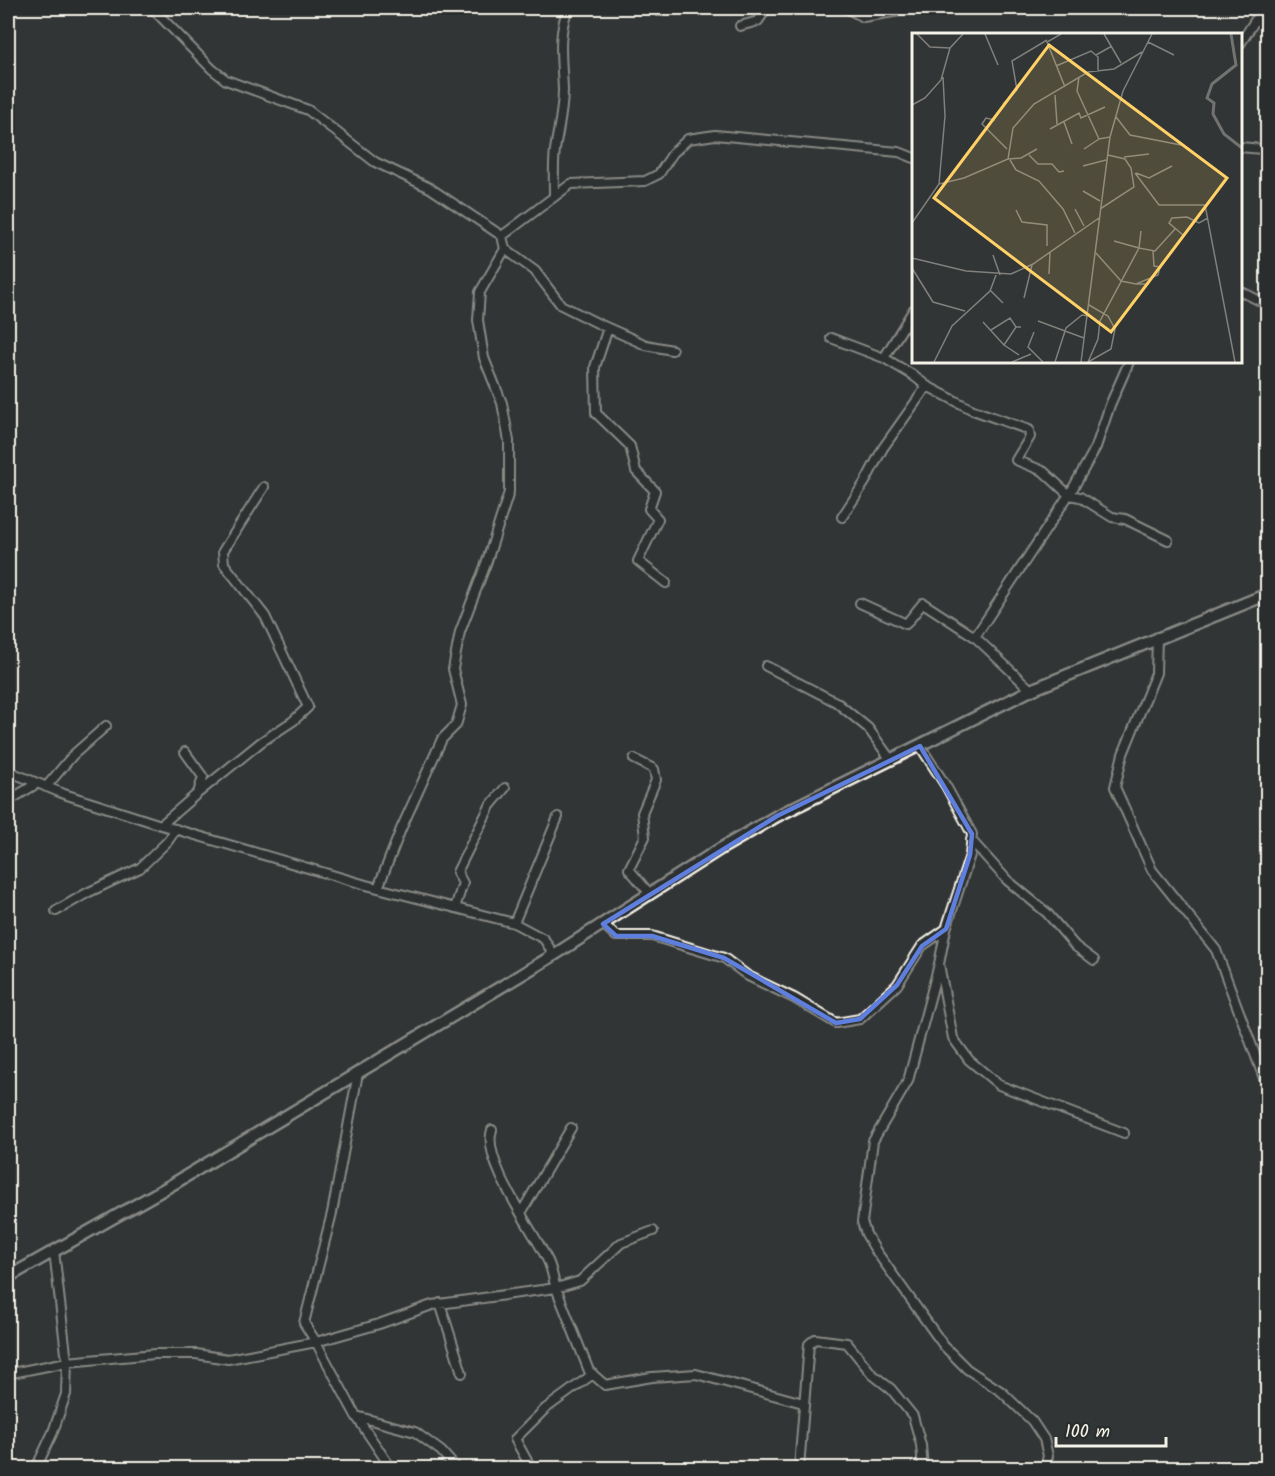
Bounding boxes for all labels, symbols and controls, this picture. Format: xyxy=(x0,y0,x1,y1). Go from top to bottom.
inset map xyxy=(912,33,1242,363)
scale bar xyxy=(1056,1410,1166,1448)
text: 100 m xyxy=(1065,1418,1110,1447)

